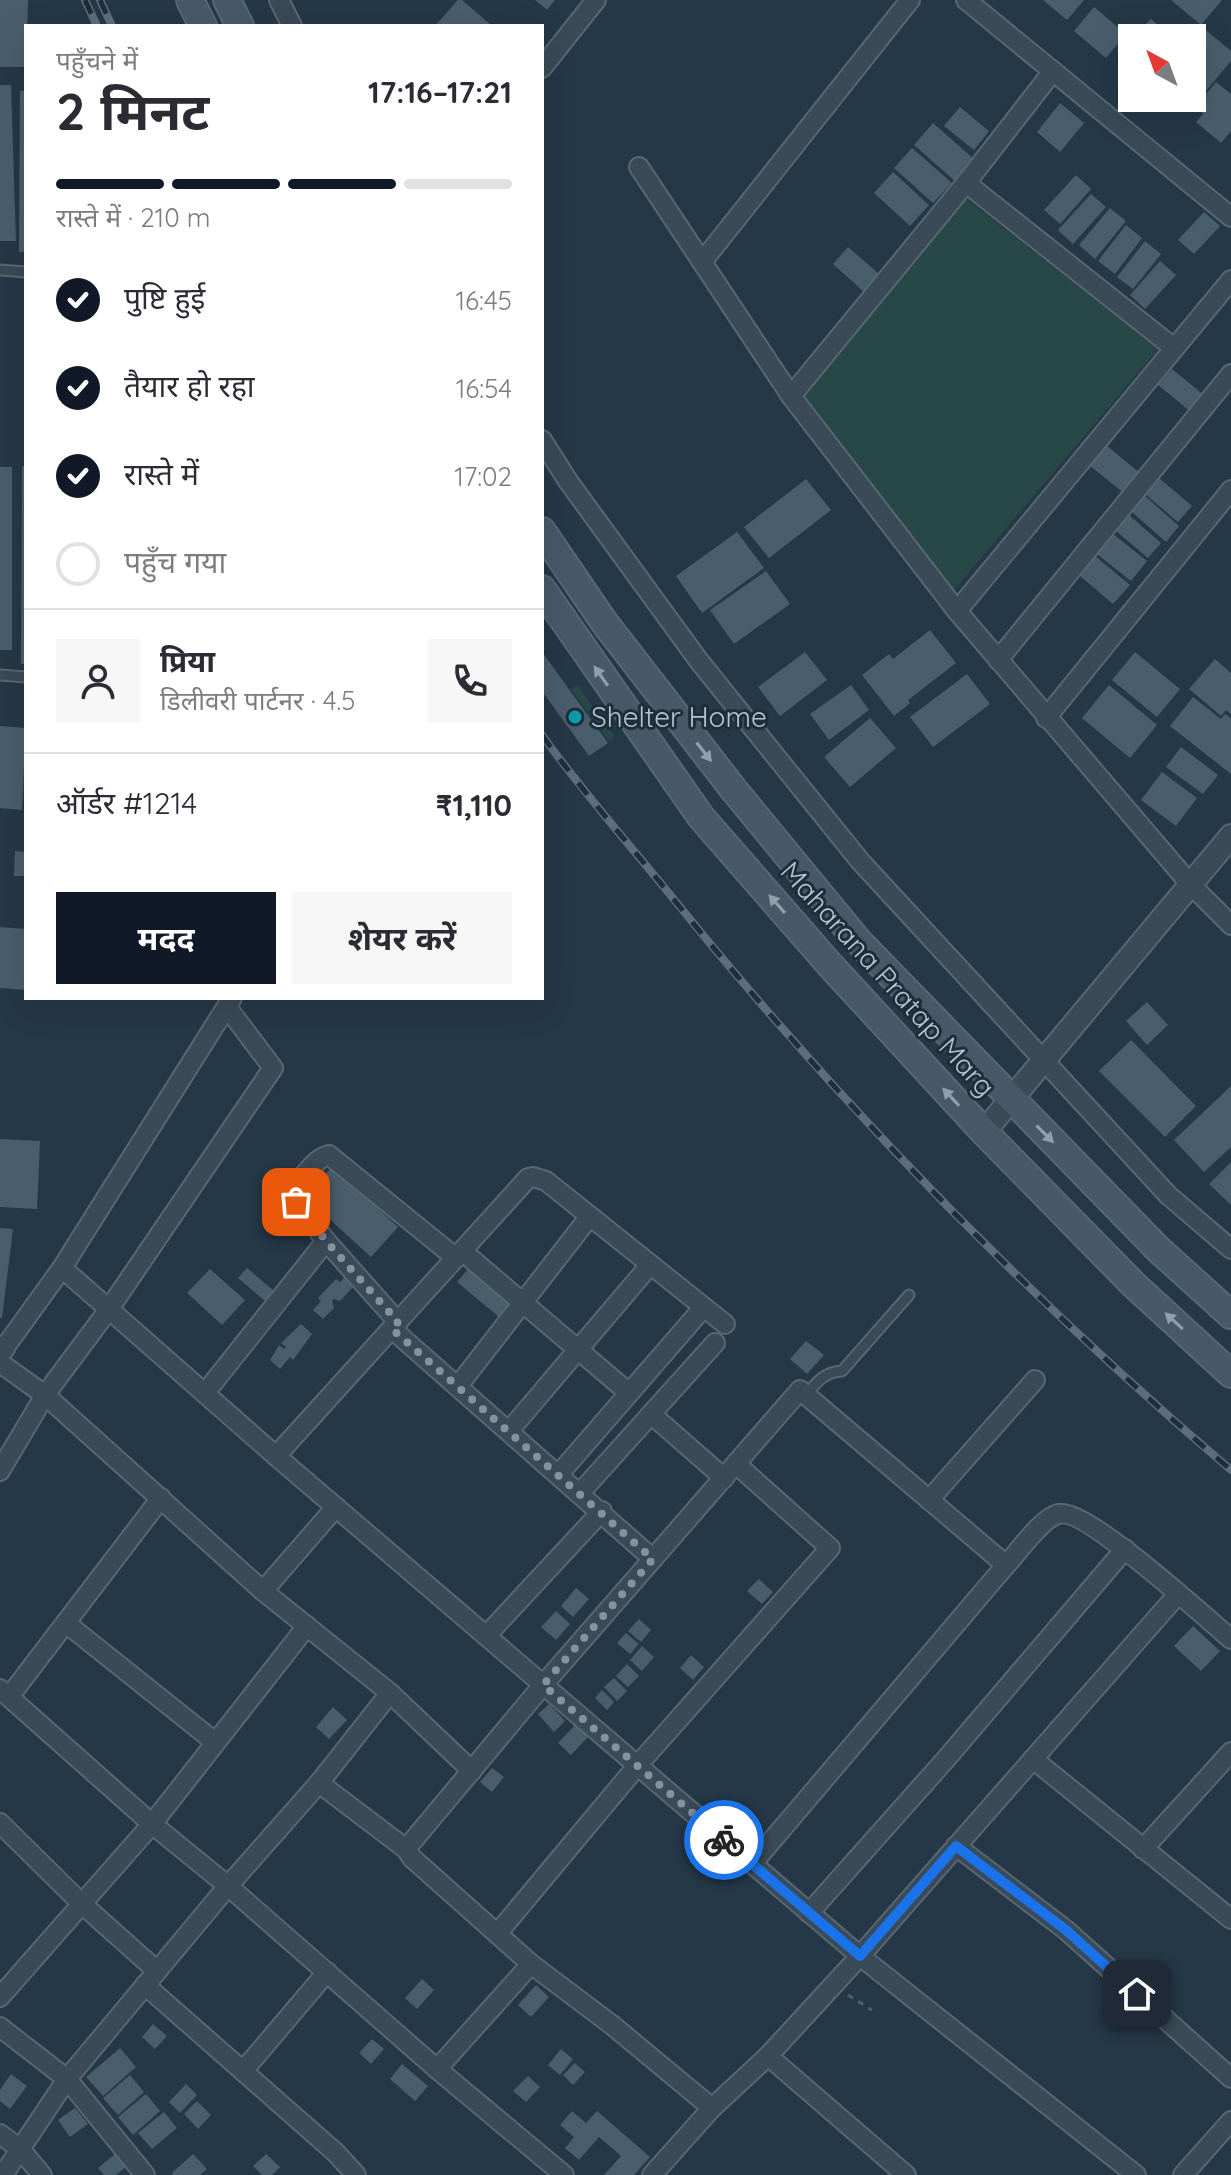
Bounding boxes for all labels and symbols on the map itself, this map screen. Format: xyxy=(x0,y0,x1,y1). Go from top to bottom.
north arrow xyxy=(1118,24,1206,112)
one-way arrow xyxy=(594,666,609,687)
place label: Shelter Home xyxy=(591,699,767,734)
marker: Shelter Home xyxy=(566,708,584,726)
one-way arrow xyxy=(696,742,712,762)
street label: Maharana Pratap Marg xyxy=(774,854,1003,1103)
one-way arrow xyxy=(769,894,786,914)
one-way arrow xyxy=(943,1087,961,1106)
one-way arrow xyxy=(1035,1124,1053,1143)
pin xyxy=(262,1168,330,1236)
one-way arrow xyxy=(1164,1313,1183,1331)
courier xyxy=(684,1800,764,1880)
pin xyxy=(1103,1960,1171,2028)

